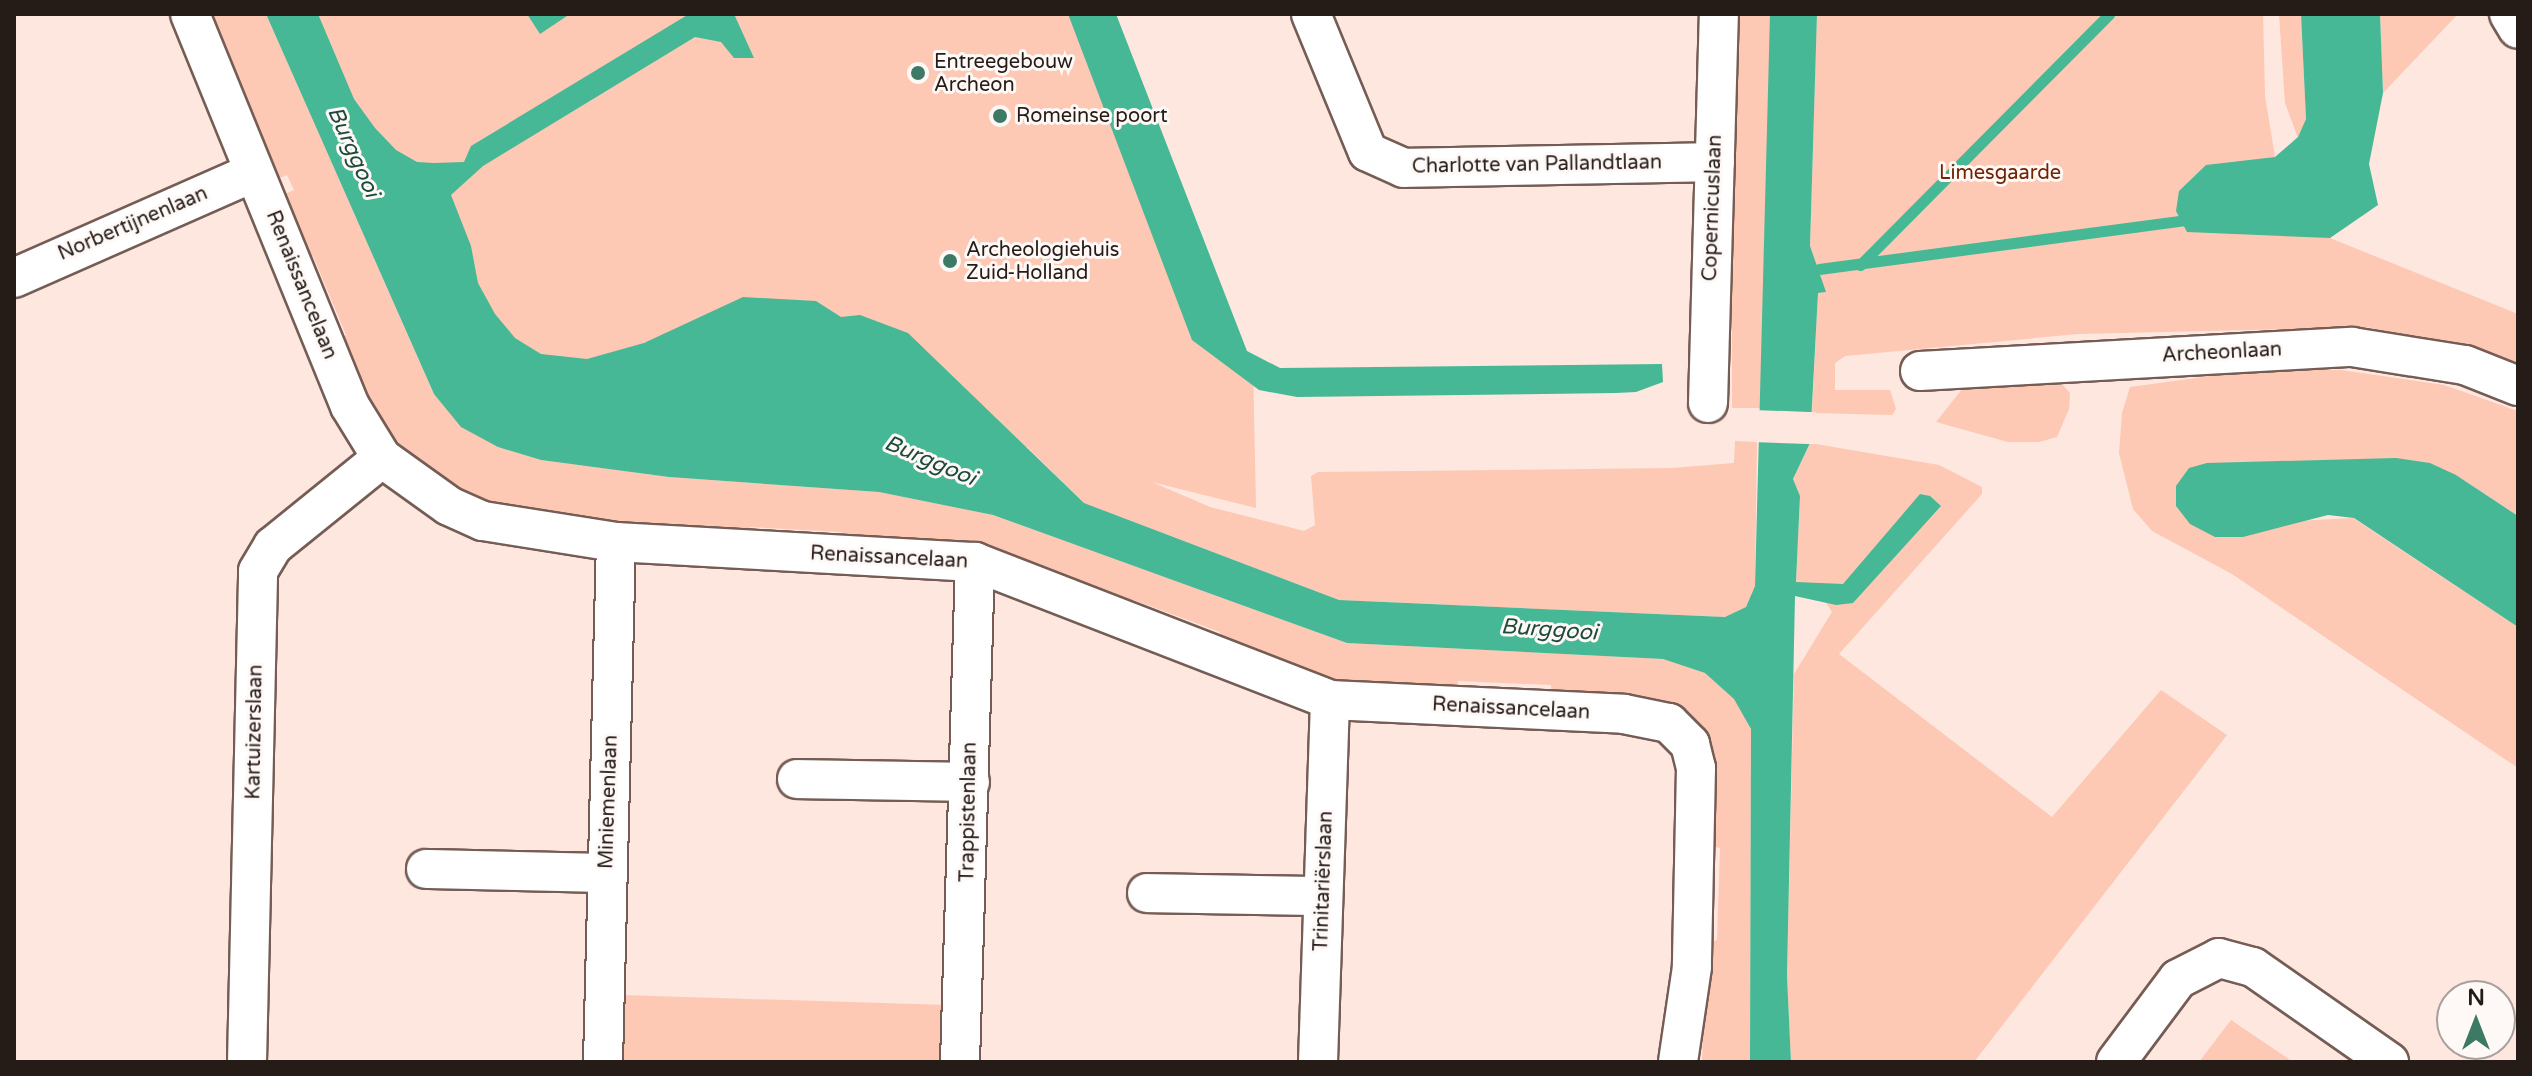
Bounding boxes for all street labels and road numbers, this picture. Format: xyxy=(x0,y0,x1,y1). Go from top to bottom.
street label: Copernicuslaan xyxy=(1698,134,1728,282)
street label: Charlotte van Pallandtlaan xyxy=(1412,151,1662,179)
street label: Norbertijnenlaan xyxy=(55,182,211,266)
street label: Renaissancelaan xyxy=(260,207,342,363)
street label: Archeonlaan xyxy=(2161,338,2283,368)
street label: Renaissancelaan xyxy=(809,542,969,574)
street label: Kartuizerslaan xyxy=(242,664,268,800)
street label: Renaissancelaan xyxy=(1431,693,1591,725)
street label: Miniemenlaan xyxy=(595,735,623,869)
street label: Trappistenlaan xyxy=(956,742,982,882)
street label: Trinitariërslaan xyxy=(1310,810,1338,952)

